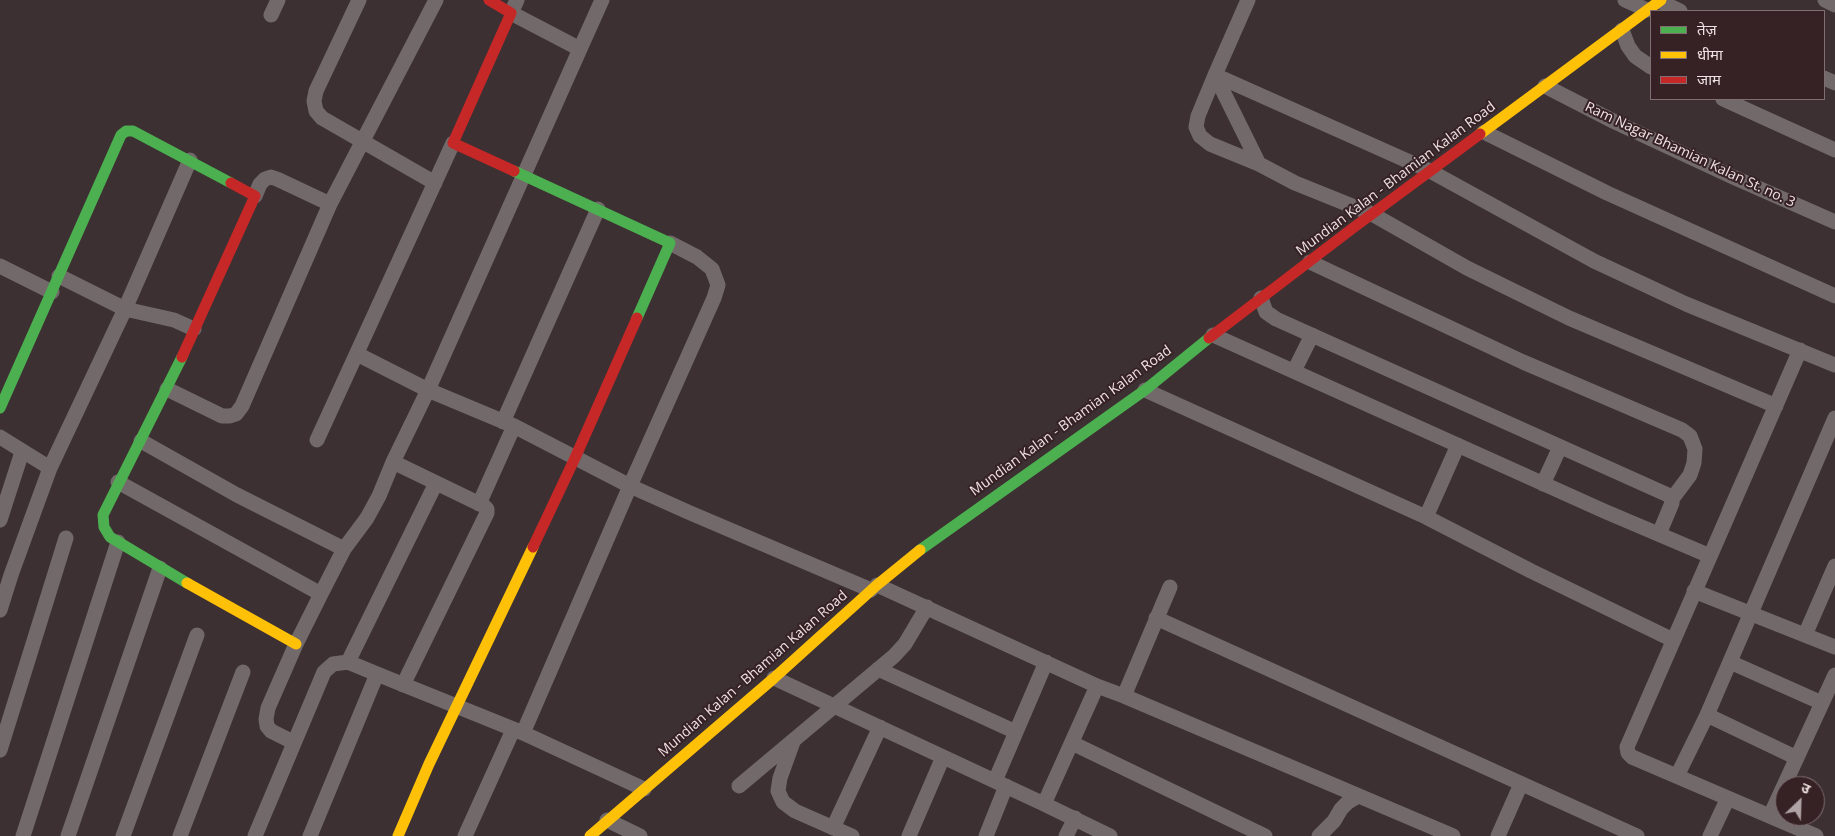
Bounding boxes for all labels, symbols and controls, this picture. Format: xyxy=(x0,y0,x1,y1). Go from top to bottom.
legend xyxy=(1650,10,1825,100)
text: तेज़ xyxy=(1697,19,1717,39)
text: धीमा xyxy=(1697,44,1723,64)
text: जाम xyxy=(1697,69,1721,89)
street label: Mundian Kalan - Bhamian Kalan Road xyxy=(1293,99,1499,259)
street label: Ram Nagar Bhamian Kalan St. no. 3 xyxy=(1582,99,1798,211)
street label: Mundian Kalan - Bhamian Kalan Road xyxy=(967,342,1175,500)
street label: Mundian Kalan - Bhamian Kalan Road xyxy=(655,587,851,761)
north arrow xyxy=(1775,776,1825,826)
text: उ xyxy=(1798,777,1814,798)

